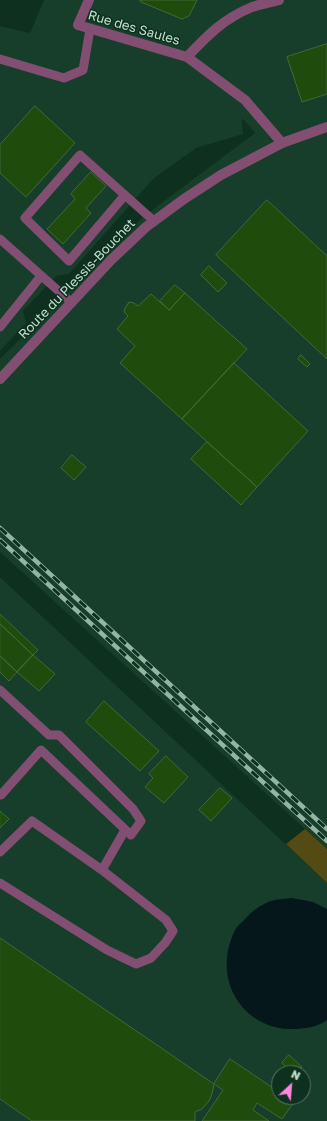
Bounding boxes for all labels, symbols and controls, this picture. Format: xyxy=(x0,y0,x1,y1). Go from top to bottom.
street label: Rue des Saules xyxy=(86,7,182,49)
street label: Route du Plessis-Bouchet xyxy=(16,216,138,342)
north arrow xyxy=(271,1065,311,1105)
text: N xyxy=(289,1067,303,1082)

